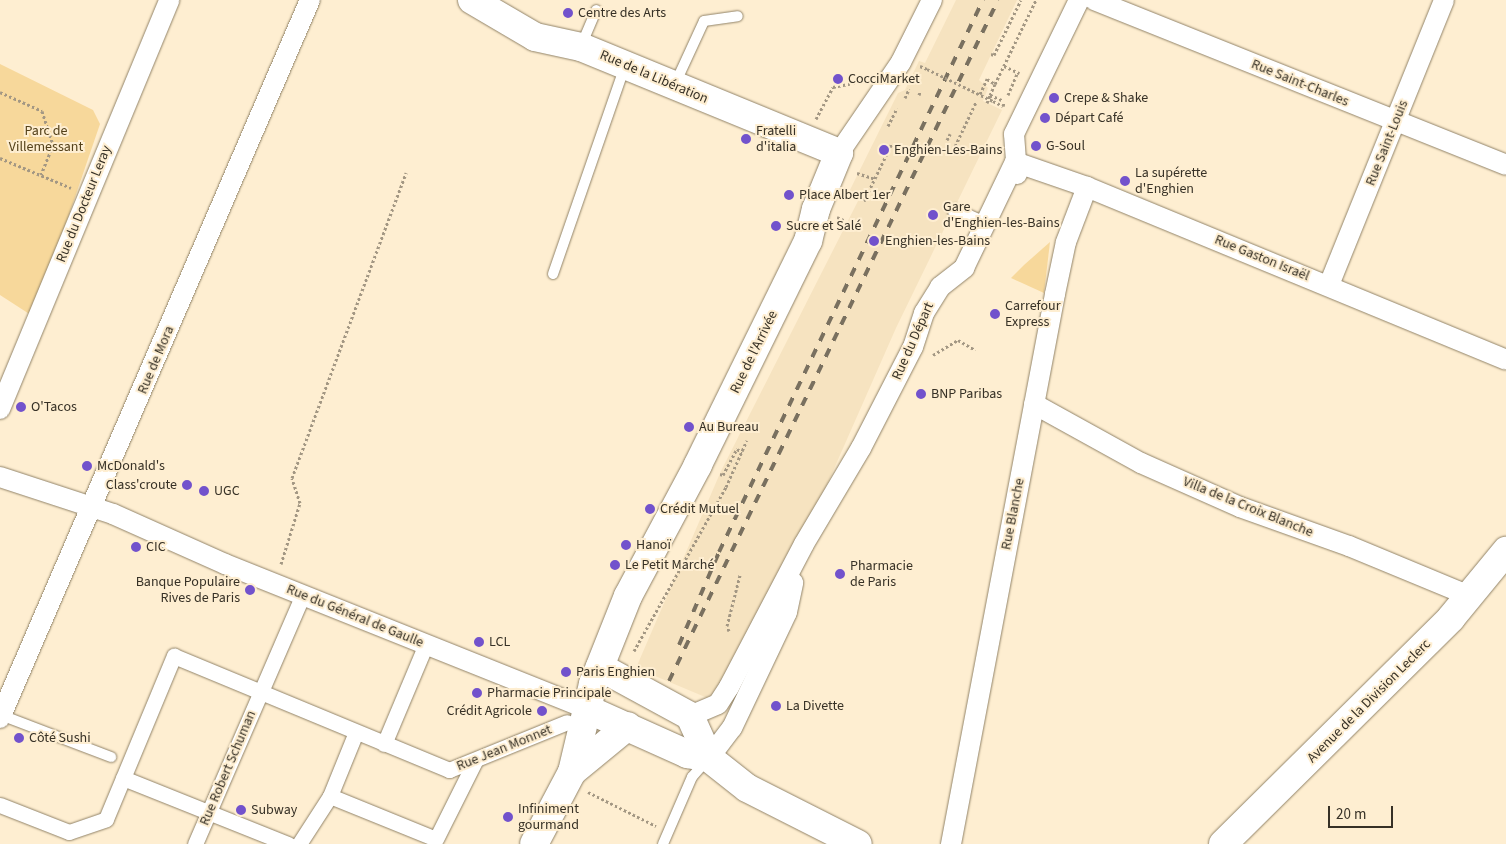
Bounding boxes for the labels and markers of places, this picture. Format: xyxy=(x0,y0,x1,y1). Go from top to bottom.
place label: Centre des Arts xyxy=(578,5,666,21)
marker: Centre des Arts xyxy=(562,7,574,19)
place label: CocciMarket xyxy=(848,71,920,87)
marker: CocciMarket xyxy=(832,73,844,85)
place label: Crepe & Shake xyxy=(1064,90,1148,106)
marker: Crepe & Shake xyxy=(1048,92,1060,104)
place label: Départ Café xyxy=(1055,110,1124,126)
marker: Départ Café xyxy=(1039,112,1051,124)
place label: Fratelli d'italia xyxy=(756,123,796,156)
marker: Fratelli d'italia xyxy=(740,133,752,145)
place label: G-Soul xyxy=(1046,138,1085,154)
marker: G-Soul xyxy=(1030,140,1042,152)
place label: Enghien-Les-Bains xyxy=(894,142,1002,158)
marker: Enghien-Les-Bains xyxy=(878,144,890,156)
place label: La supérette d'Enghien xyxy=(1135,165,1207,198)
marker: La supérette d'Enghien xyxy=(1119,175,1131,187)
place label: Place Albert 1er xyxy=(799,187,890,203)
marker: Place Albert 1er xyxy=(783,189,795,201)
place label: Gare d'Enghien-les-Bains xyxy=(943,199,1059,232)
marker: Gare d'Enghien-les-Bains xyxy=(927,209,939,221)
place label: Sucre et Salé xyxy=(786,218,861,234)
marker: Sucre et Salé xyxy=(770,220,782,232)
place label: Enghien-les-Bains xyxy=(885,233,990,249)
marker: Enghien-les-Bains xyxy=(867,234,881,248)
place label: Carrefour Express xyxy=(1005,298,1061,331)
marker: Carrefour Express xyxy=(989,308,1001,320)
place label: BNP Paribas xyxy=(931,386,1002,402)
marker: BNP Paribas xyxy=(915,388,927,400)
place label: O'Tacos xyxy=(31,399,77,415)
marker: O'Tacos xyxy=(15,401,27,413)
place label: Au Bureau xyxy=(699,419,759,435)
marker: Au Bureau xyxy=(683,421,695,433)
place label: McDonald's xyxy=(97,458,165,474)
marker: McDonald's xyxy=(81,460,93,472)
place label: Class'croute xyxy=(106,477,177,493)
marker: Class'croute xyxy=(181,479,193,491)
place label: UGC xyxy=(214,483,240,499)
marker: UGC xyxy=(198,485,210,497)
place label: Crédit Mutuel xyxy=(660,501,739,517)
marker: Crédit Mutuel xyxy=(644,503,656,515)
place label: Hanoï xyxy=(636,537,671,553)
place label: CIC xyxy=(146,539,166,555)
marker: Hanoï xyxy=(620,539,632,551)
marker: CIC xyxy=(130,541,142,553)
place label: Le Petit Marché xyxy=(625,557,714,573)
place label: Pharmacie de Paris xyxy=(850,558,913,590)
marker: Le Petit Marché xyxy=(609,559,621,571)
marker: Pharmacie de Paris xyxy=(834,568,846,580)
place label: Banque Populaire Rives de Paris xyxy=(136,574,240,606)
marker: Banque Populaire Rives de Paris xyxy=(244,584,256,596)
place label: LCL xyxy=(489,634,510,650)
marker: LCL xyxy=(473,636,485,648)
place label: Paris Enghien xyxy=(576,664,655,680)
marker: Paris Enghien xyxy=(560,666,572,678)
place label: Pharmacie Principale xyxy=(487,685,612,701)
marker: Pharmacie Principale xyxy=(471,687,483,699)
place label: La Divette xyxy=(786,698,844,714)
marker: La Divette xyxy=(770,700,782,712)
place label: Crédit Agricole xyxy=(446,703,532,719)
marker: Crédit Agricole xyxy=(536,705,548,717)
place label: Côté Sushi xyxy=(29,730,91,746)
marker: Côté Sushi xyxy=(13,732,25,744)
place label: Infiniment gourmand xyxy=(518,801,579,834)
place label: Subway xyxy=(251,802,297,818)
marker: Subway xyxy=(235,804,247,816)
marker: Infiniment gourmand xyxy=(502,811,514,823)

